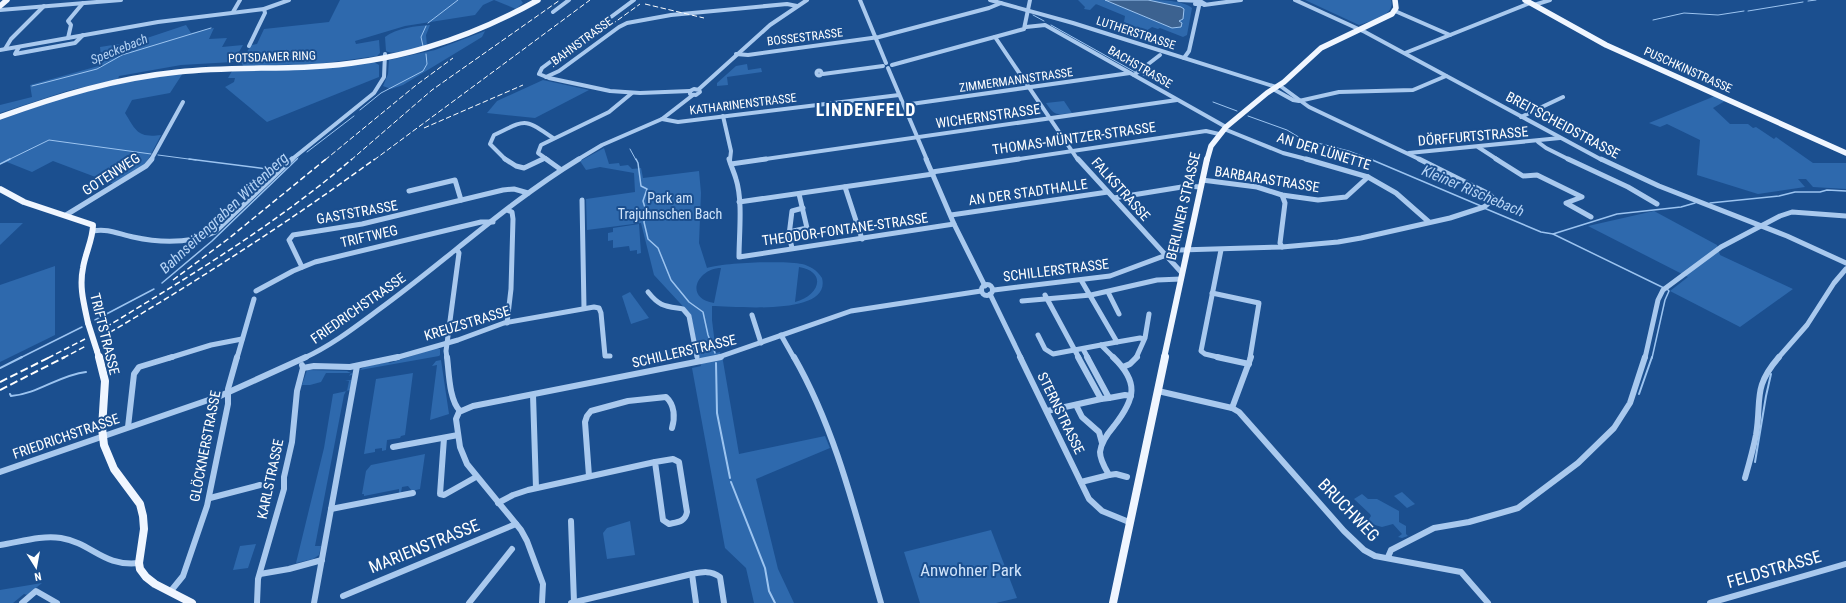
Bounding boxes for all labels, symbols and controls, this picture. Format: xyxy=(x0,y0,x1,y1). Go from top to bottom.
street label: BAHNSTRASSE xyxy=(549,14,615,68)
street label: LUTHERSTRASSE xyxy=(1095,14,1177,52)
street label: BOSSESTRASSE xyxy=(766,25,844,49)
water label: Speckebach xyxy=(88,31,150,67)
street label: BACHSTRASSE xyxy=(1105,43,1175,91)
street label: PUSCHKINSTRASSE xyxy=(1642,44,1734,96)
street label: POTSDAMER RING xyxy=(228,48,316,66)
street label: ZIMMERMANNSTRASSE xyxy=(958,65,1074,95)
street label: BREITSCHEIDSTRASSE xyxy=(1503,88,1623,162)
street label: KATHARINENSTRASSE xyxy=(689,90,797,118)
district label: LINDENFELD xyxy=(816,99,916,120)
street label: WICHERNSTRASSE xyxy=(935,101,1041,131)
street label: THOMAS-MÜNTZER-STRASSE xyxy=(991,119,1157,157)
street label: DÖRFFURTSTRASSE xyxy=(1417,123,1529,149)
street label: AN DER LÜNETTE xyxy=(1275,129,1373,173)
water label: Bahnseitengraben Wittenberg xyxy=(156,149,292,277)
street label: GOTENWEG xyxy=(79,150,143,198)
street label: BERLINER STRASSE xyxy=(1163,151,1203,261)
street label: FALKSTRASSE xyxy=(1088,154,1154,224)
water label: Kleiner Rischebach xyxy=(1419,161,1527,221)
street label: BARBARASTRASSE xyxy=(1213,163,1321,195)
street label: AN DER STADTHALLE xyxy=(968,176,1089,208)
park label: Park am Trajuhnschen Bach xyxy=(618,190,722,222)
street label: GASTSTRASSE xyxy=(315,197,399,227)
street label: THEODOR-FONTANE-STRASSE xyxy=(761,209,929,249)
street label: TRIFTWEG xyxy=(339,222,399,250)
street label: SCHILLERSTRASSE xyxy=(1002,256,1110,284)
street label: FRIEDRICHSTRASSE xyxy=(308,269,408,347)
street label: TRIFTSTRASSE xyxy=(87,291,123,377)
street label: KREUZSTRASSE xyxy=(422,302,512,344)
street label: SCHILLERSTRASSE xyxy=(630,331,738,371)
street label: STERNSTRASSE xyxy=(1034,369,1088,457)
street label: GLÖCKNERSTRASSE xyxy=(186,389,224,503)
street label: FRIEDRICHSTRASSE xyxy=(11,410,121,462)
street label: KARLSTRASSE xyxy=(254,438,286,520)
street label: BRUCHWEG xyxy=(1314,474,1384,546)
street label: MARIENSTRASSE xyxy=(366,515,482,577)
street label: FELDSTRASSE xyxy=(1725,546,1823,592)
north arrow xyxy=(16,547,56,587)
park label: Anwohner Park xyxy=(920,560,1022,580)
text: N xyxy=(33,569,42,583)

